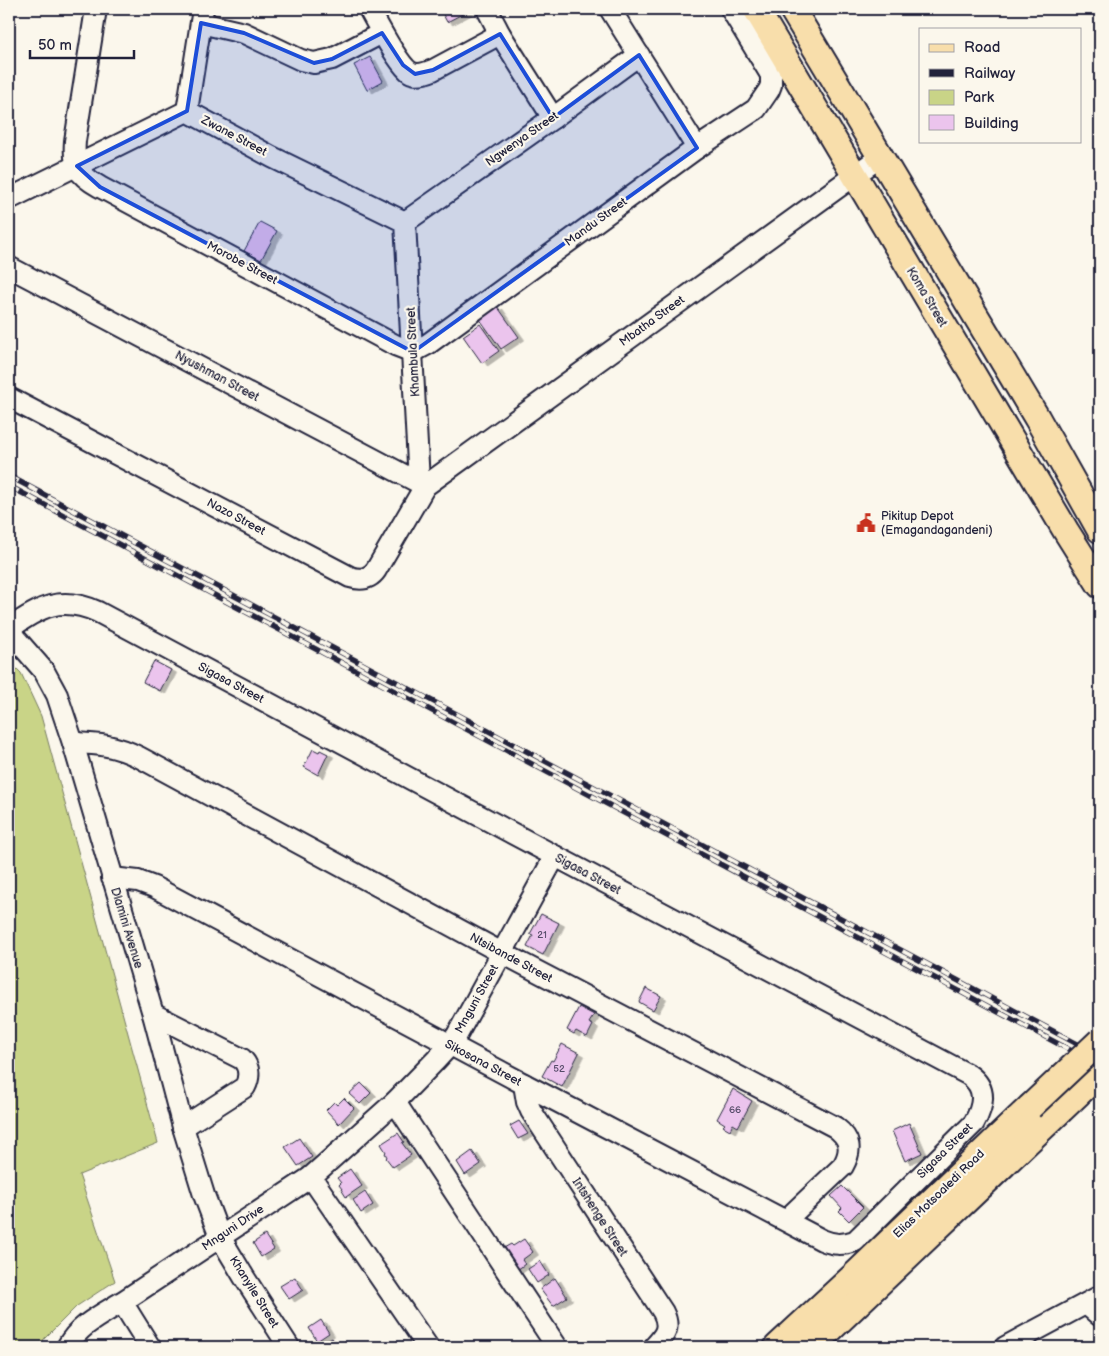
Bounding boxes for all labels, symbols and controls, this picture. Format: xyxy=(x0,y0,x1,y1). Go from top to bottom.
scale bar xyxy=(30,28,134,60)
legend xyxy=(919,28,1082,142)
text: 50 m xyxy=(38,36,72,55)
text: Road xyxy=(964,38,1000,57)
text: Railway xyxy=(964,64,1015,83)
text: Park xyxy=(964,88,995,107)
street label: Ngwenya Street xyxy=(483,108,562,170)
street label: Zwane Street xyxy=(198,112,270,160)
text: Building xyxy=(964,114,1019,133)
street label: Mandu Street xyxy=(562,194,630,250)
street label: Morobe Street xyxy=(204,238,280,288)
street label: Koma Street xyxy=(903,264,951,330)
street label: Mbatha Street xyxy=(616,292,688,350)
street label: Khambula Street xyxy=(403,306,423,397)
street label: Nyushman Street xyxy=(172,348,262,405)
street label: Nazo Street xyxy=(204,495,268,539)
place label: Pikitup Depot (Emagandagandeni) xyxy=(881,509,993,538)
public building icon: Pikitup Depot (Emagandagandeni) xyxy=(855,512,877,534)
street label: Sigasa Street xyxy=(195,659,267,707)
street label: Sigasa Street xyxy=(552,850,624,898)
street label: Dlamini Avenue xyxy=(108,886,146,970)
house number: 21 xyxy=(537,929,547,941)
street label: Ntsibande Street xyxy=(467,930,555,986)
street label: Mnguni Street xyxy=(452,962,502,1036)
street label: Sikosana Street xyxy=(442,1036,524,1090)
house number: 52 xyxy=(553,1063,565,1075)
house number: 66 xyxy=(729,1104,741,1116)
street label: Sigasa Street xyxy=(914,1120,976,1182)
street label: Elias Motsoaledi Road xyxy=(890,1146,988,1241)
street label: Intshenge Street xyxy=(569,1175,631,1259)
street label: Mnguni Drive xyxy=(199,1202,267,1254)
street label: Khanyile Street xyxy=(226,1253,282,1331)

